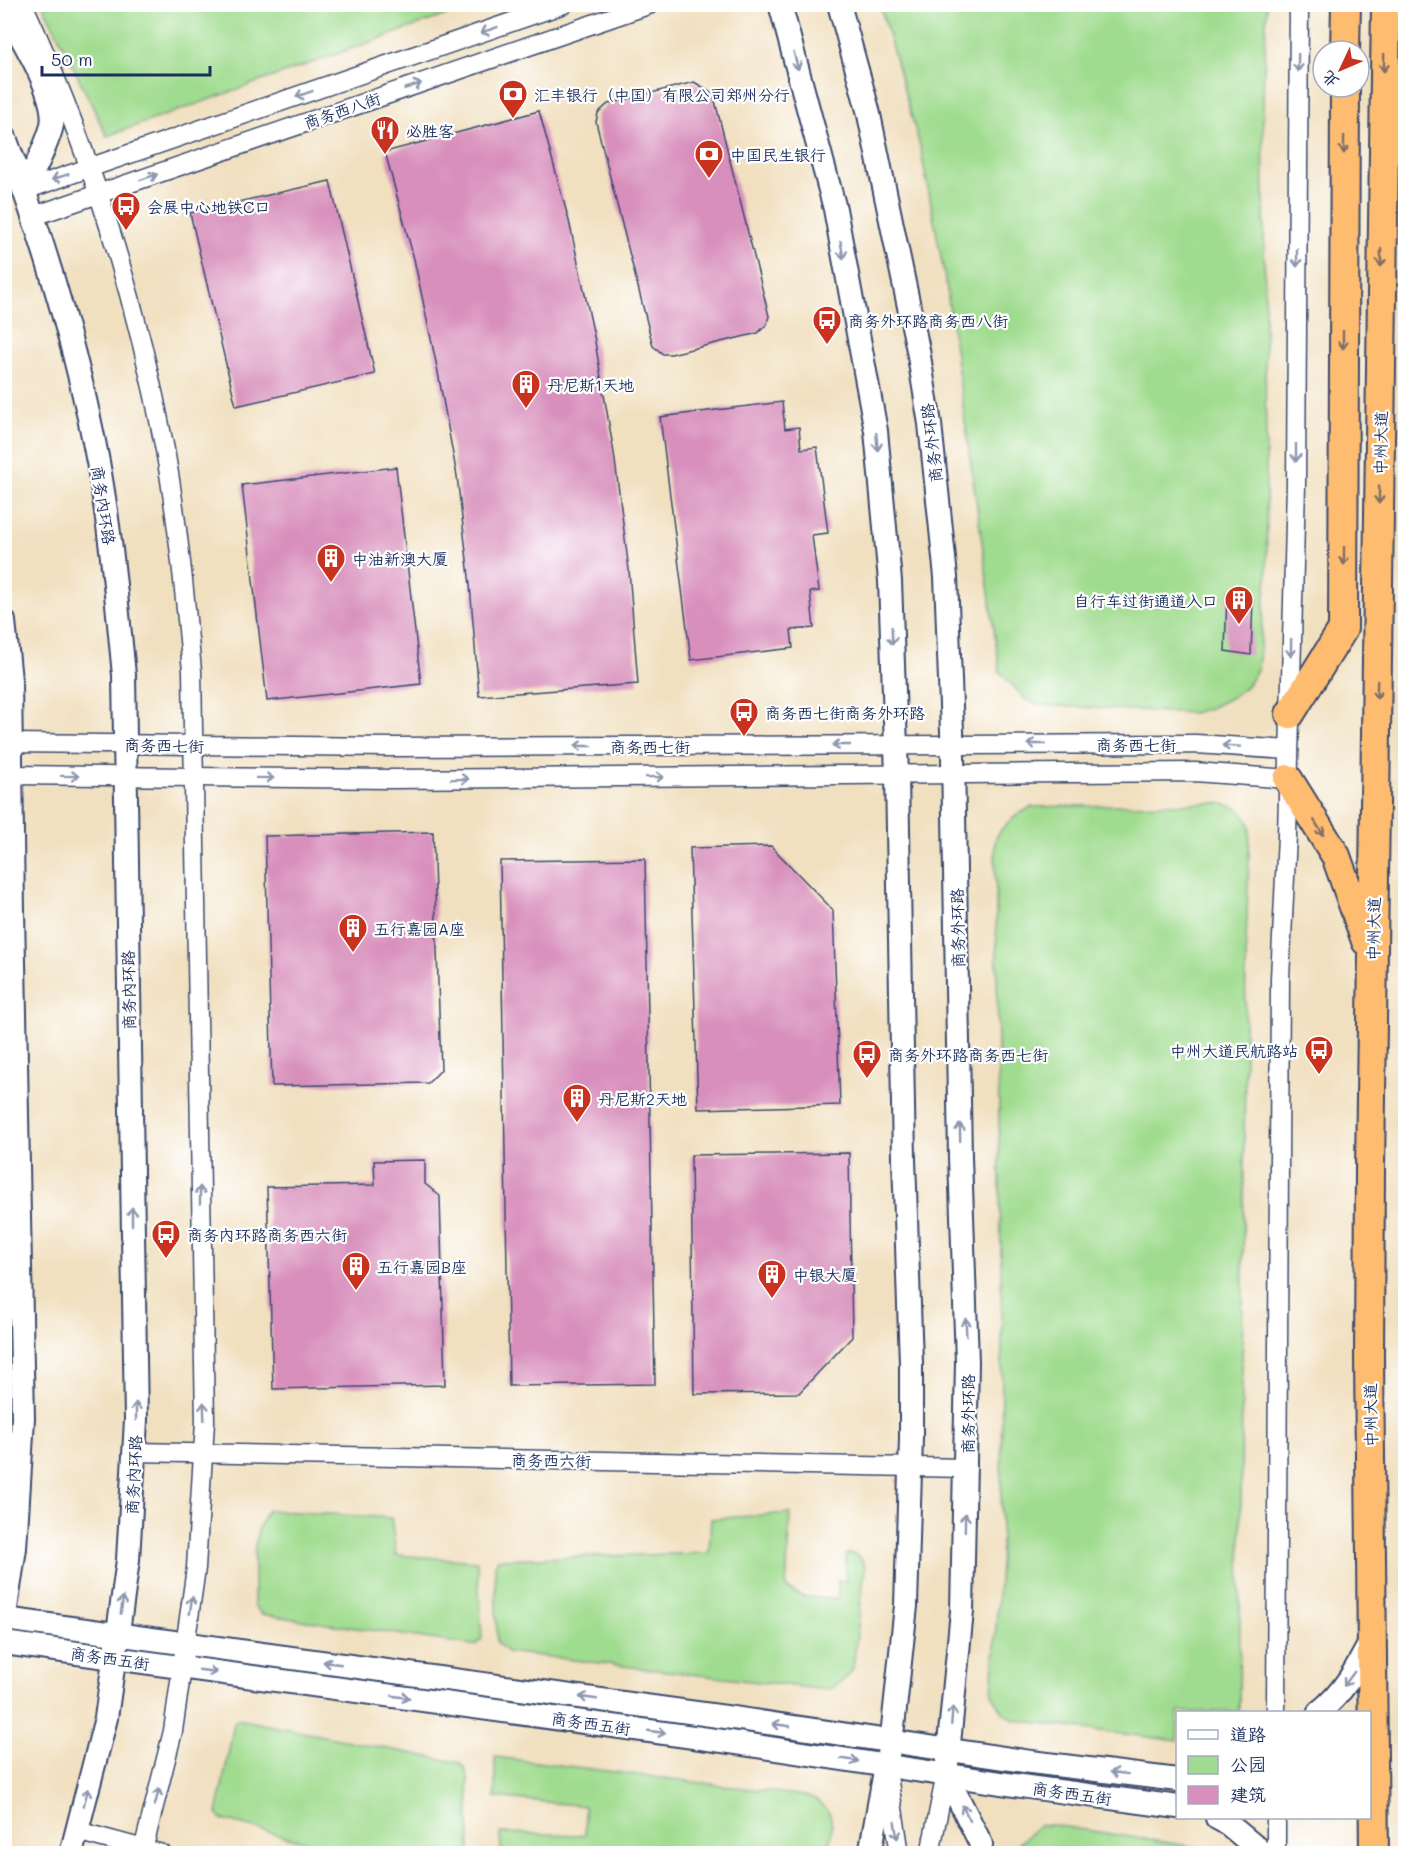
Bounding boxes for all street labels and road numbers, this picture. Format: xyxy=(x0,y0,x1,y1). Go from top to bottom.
street label: 商务西八街 xyxy=(301,87,383,133)
street label: 商务外环路 xyxy=(916,402,946,484)
street label: 中州大道 xyxy=(1369,411,1391,475)
street label: 商务内环路 xyxy=(87,464,121,546)
street label: 商务西七街 xyxy=(124,734,204,756)
street label: 商务西七街 xyxy=(1096,734,1176,755)
street label: 商务西七街 xyxy=(610,736,690,757)
street label: 商务外环路 xyxy=(946,888,968,968)
street label: 中州大道 xyxy=(1362,897,1384,961)
street label: 商务内环路 xyxy=(117,950,139,1030)
street label: 商务外环路 xyxy=(957,1374,978,1454)
street label: 中州大道 xyxy=(1359,1383,1381,1447)
street label: 商务内环路 xyxy=(120,1434,146,1516)
street label: 商务西六街 xyxy=(511,1449,591,1471)
street label: 商务西五街 xyxy=(69,1642,151,1674)
street label: 商务西五街 xyxy=(550,1707,632,1739)
street label: 商务西五街 xyxy=(1031,1777,1113,1809)

